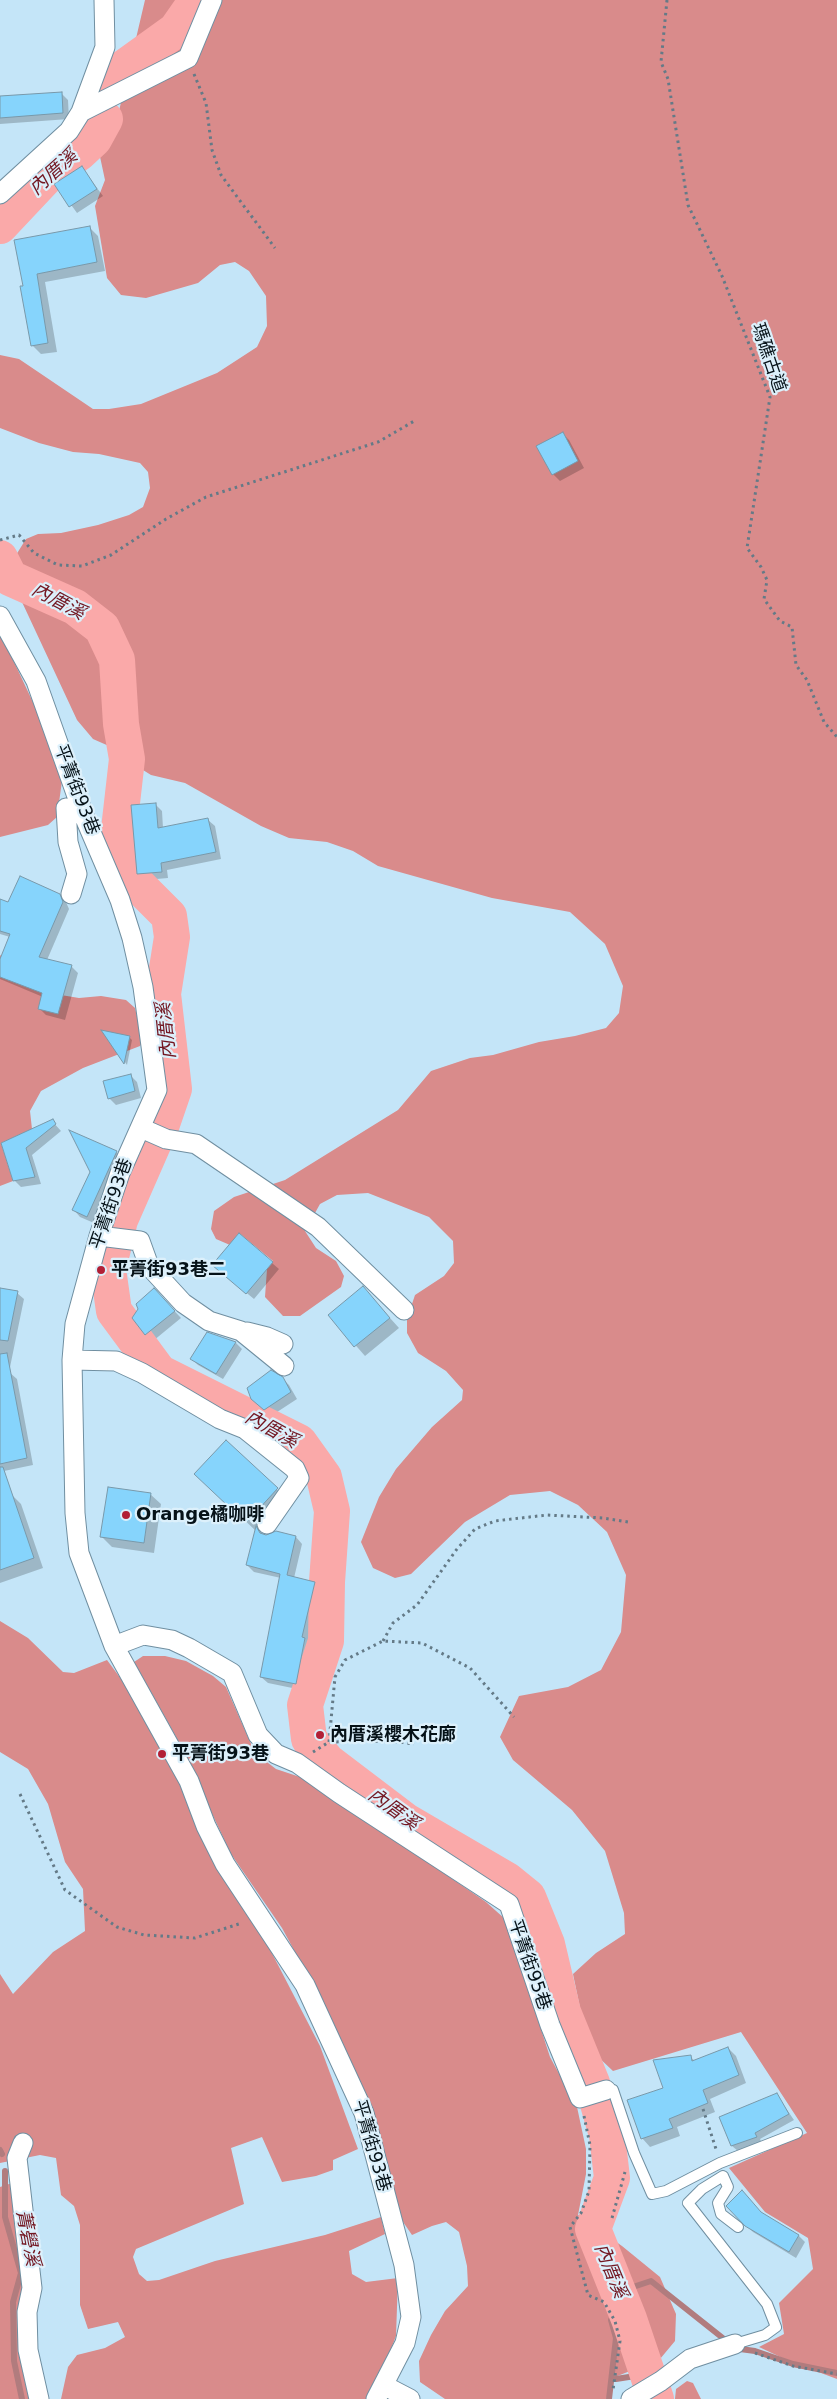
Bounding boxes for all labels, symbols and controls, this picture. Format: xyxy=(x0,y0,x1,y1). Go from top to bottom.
water label: 內厝溪 xyxy=(25,145,83,201)
street label: 瑪礁古道 xyxy=(746,320,790,396)
water label: 內厝溪 xyxy=(27,579,89,625)
street label: 平菁街93巷 xyxy=(49,742,103,838)
water label: 內厝溪 xyxy=(153,1001,181,1061)
street label: 平菁街93巷 xyxy=(86,1156,138,1252)
place label: 平菁街93巷二 xyxy=(111,1259,226,1281)
marker: 平菁街93巷二 xyxy=(95,1264,107,1276)
water label: 內厝溪 xyxy=(241,1406,301,1454)
place label: Orange橘咖啡 xyxy=(136,1504,264,1526)
marker: Orange橘咖啡 xyxy=(120,1509,132,1521)
place label: 內厝溪櫻木花廊 xyxy=(330,1724,456,1746)
marker: 內厝溪櫻木花廊 xyxy=(314,1729,326,1741)
place label: 平菁街93巷 xyxy=(172,1743,269,1765)
marker: 平菁街93巷 xyxy=(156,1748,168,1760)
water label: 內厝溪 xyxy=(363,1784,423,1836)
street label: 平菁街95巷 xyxy=(503,1917,555,2013)
street label: 平菁街93巷 xyxy=(348,2097,394,2195)
water label: 菁礐溪 xyxy=(10,2208,44,2268)
water label: 內厝溪 xyxy=(589,2240,631,2302)

